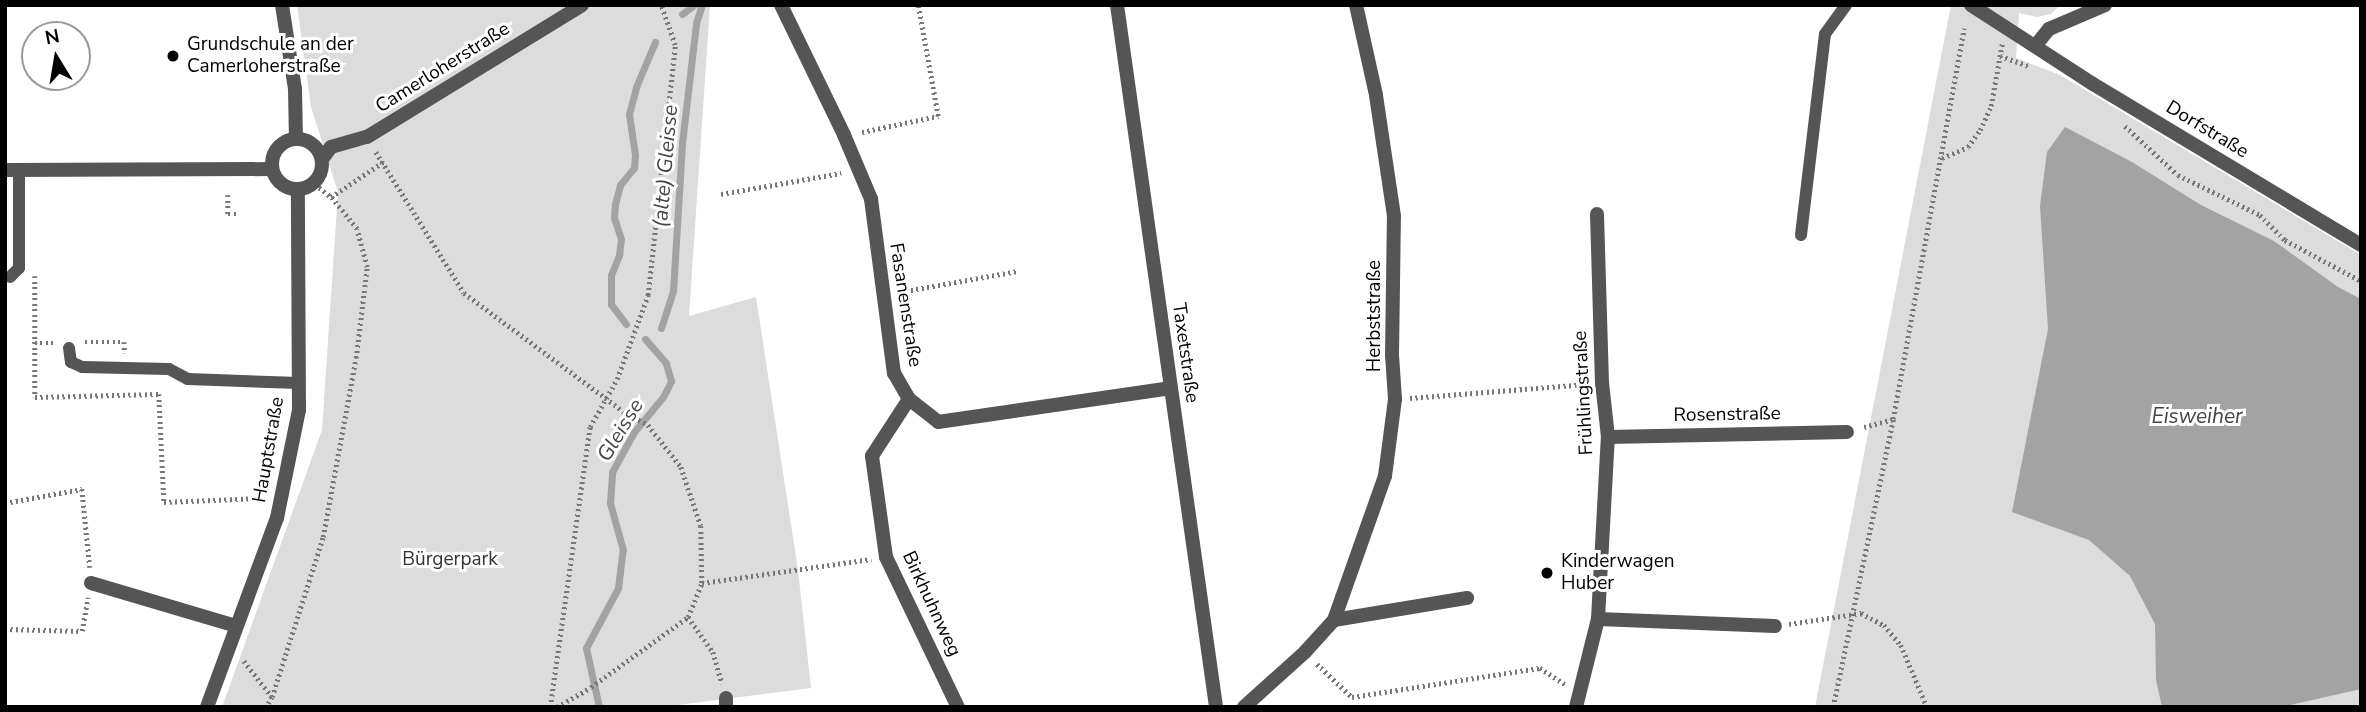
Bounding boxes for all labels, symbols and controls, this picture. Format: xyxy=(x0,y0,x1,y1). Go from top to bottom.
street label: Camerloherstraße xyxy=(372,18,514,118)
north arrow xyxy=(21,21,91,91)
text: N xyxy=(43,23,62,51)
place label: Grundschule an der Camerloherstraße xyxy=(187,34,354,78)
marker: Grundschule an der Camerloherstraße xyxy=(165,48,181,64)
street label: Dorfstraße xyxy=(2162,96,2252,164)
water label: (alte) Gleisse xyxy=(647,104,683,228)
street label: Fasanenstraße xyxy=(884,241,926,369)
street label: Herbststraße xyxy=(1364,260,1386,372)
street label: Taxetstraße xyxy=(1167,301,1203,405)
street label: Frühlingstraße xyxy=(1569,330,1599,456)
water label: Gleisse xyxy=(591,394,649,466)
street label: Hauptstraße xyxy=(248,395,290,505)
street label: Rosenstraße xyxy=(1673,403,1781,427)
water label: Eisweiher xyxy=(2151,403,2243,429)
street label: Birkhuhnweg xyxy=(897,548,965,660)
park label: Bürgerpark xyxy=(402,549,498,571)
place label: Kinderwagen Huber xyxy=(1561,551,1675,595)
marker: Kinderwagen Huber xyxy=(1539,565,1555,581)

